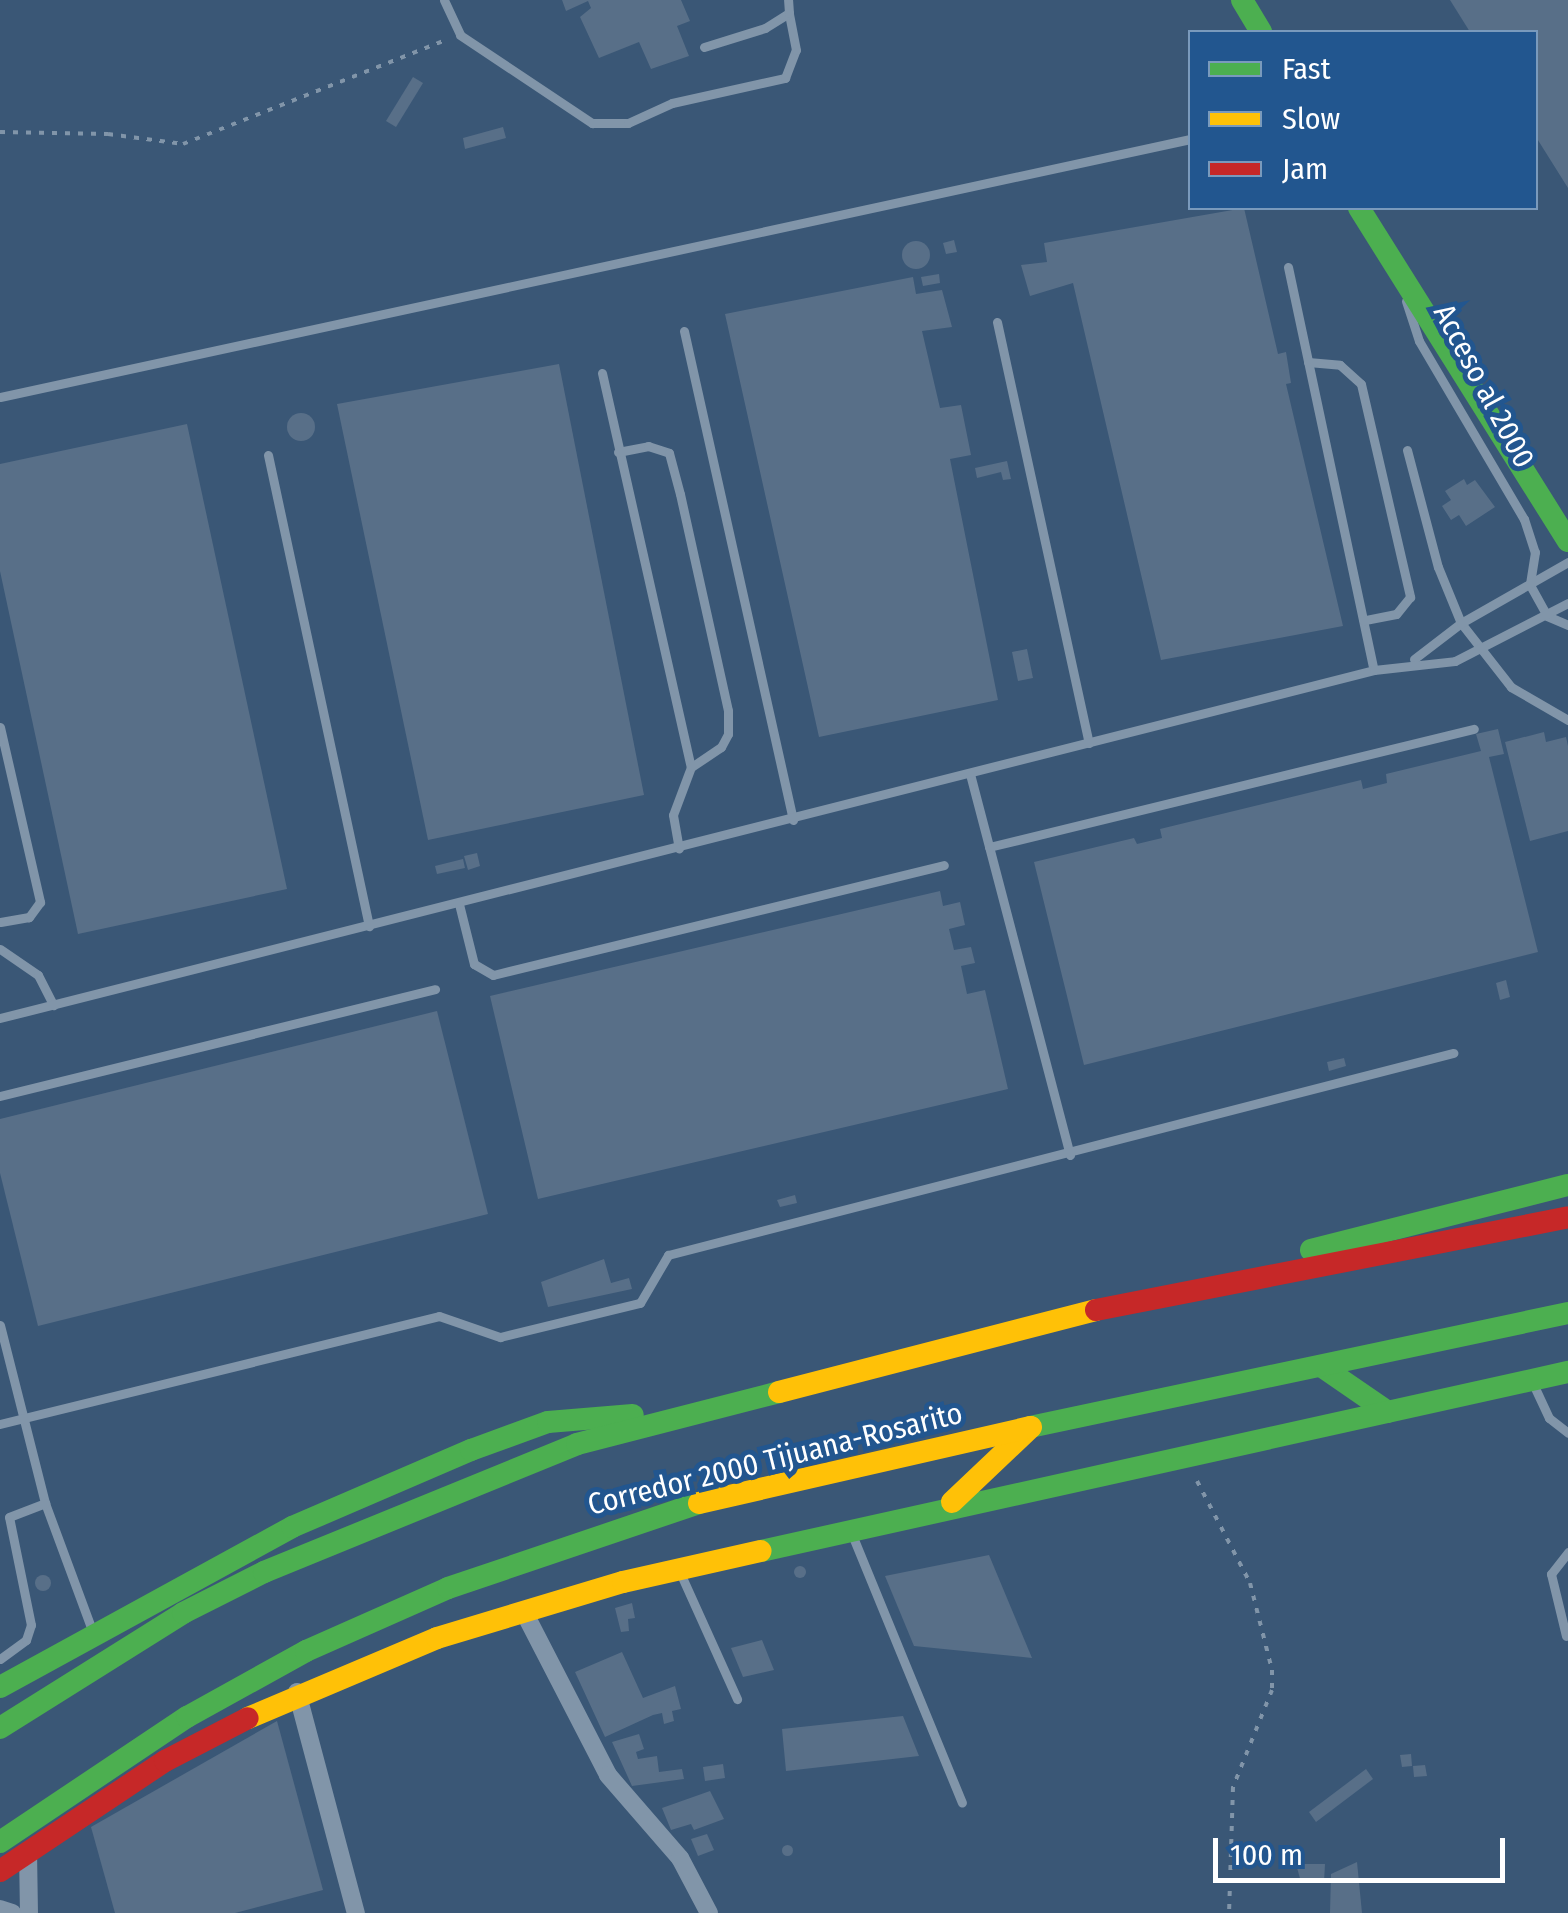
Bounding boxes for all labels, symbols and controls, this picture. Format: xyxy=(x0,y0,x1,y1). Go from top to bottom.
legend xyxy=(1188,30,1538,210)
text: Fast xyxy=(1282,51,1330,87)
text: Slow xyxy=(1282,101,1340,137)
text: Jam xyxy=(1282,151,1328,187)
street label: Acceso al 2000 xyxy=(1426,298,1542,474)
street label: Corredor 2000 Tijuana-Rosarito xyxy=(584,1395,966,1523)
scale bar xyxy=(1218,1818,1510,1880)
text: 100 m xyxy=(1230,1837,1303,1873)

